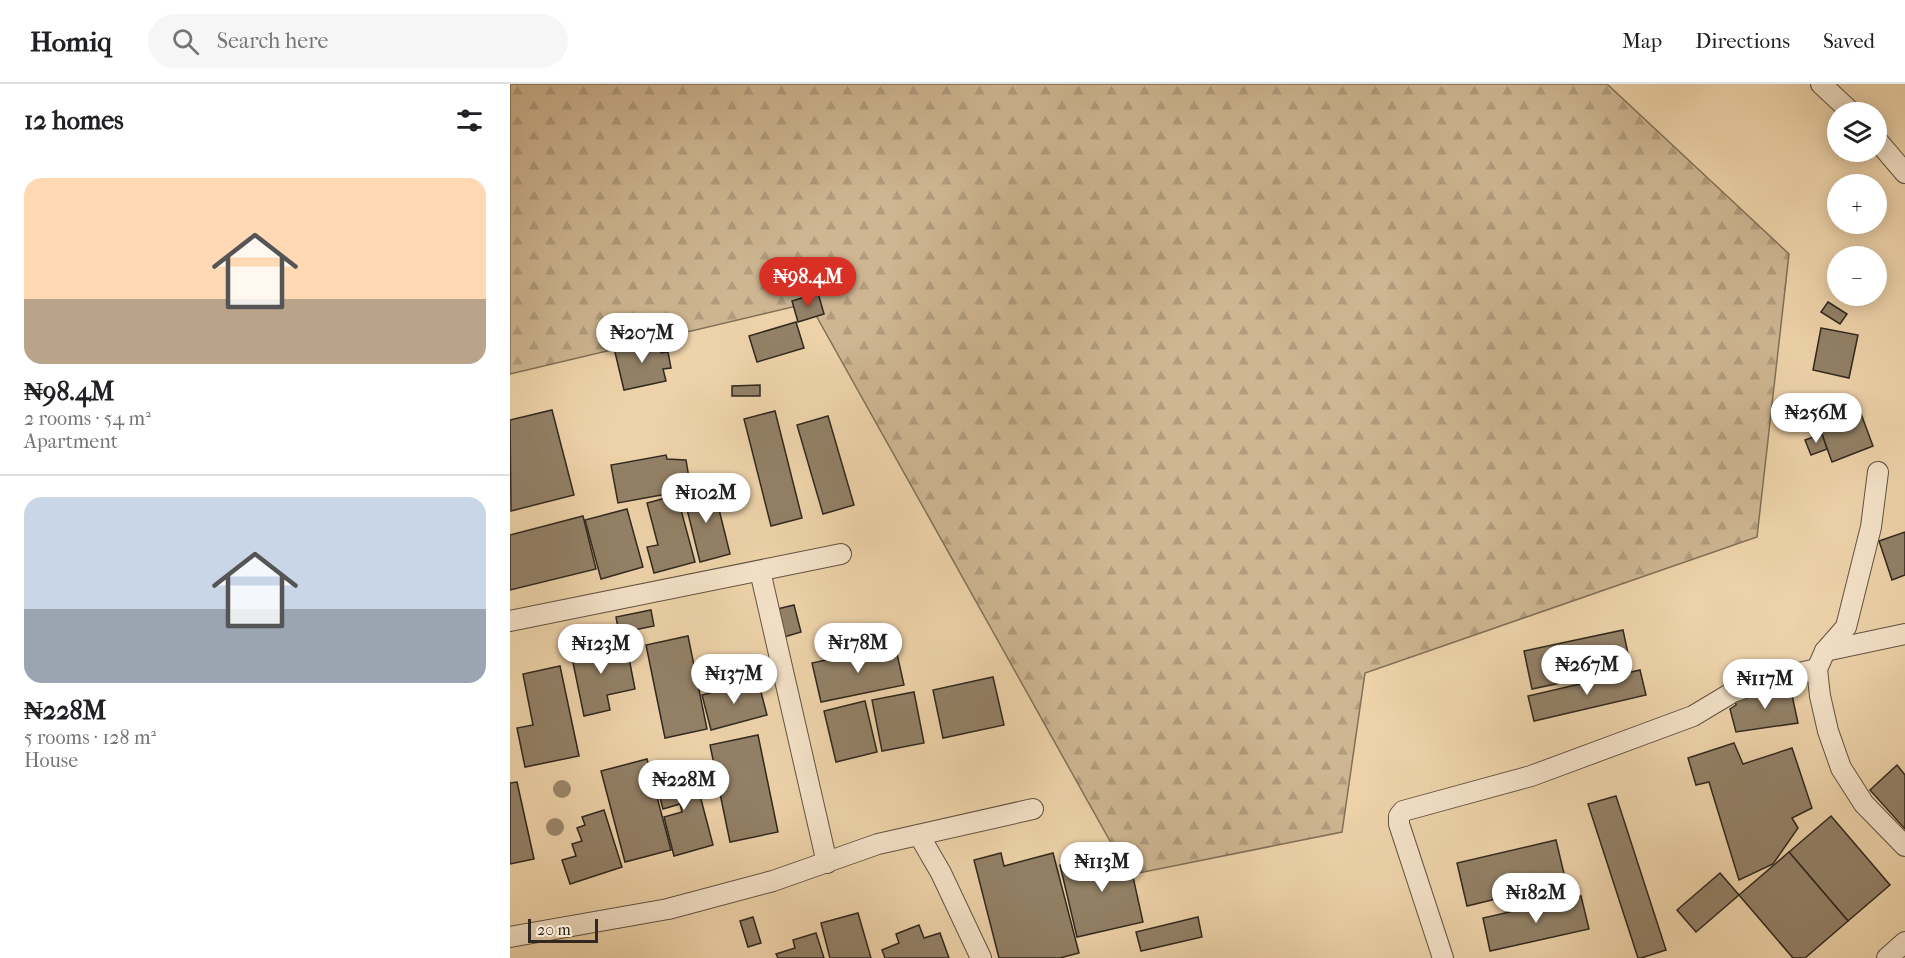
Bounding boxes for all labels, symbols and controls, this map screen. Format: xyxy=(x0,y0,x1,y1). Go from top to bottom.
search box xyxy=(148,14,568,68)
text: Homiq xyxy=(30,25,112,58)
icon: search xyxy=(169,25,202,58)
text: Search here xyxy=(217,28,328,54)
text: Map xyxy=(1622,29,1662,53)
text: Directions xyxy=(1695,29,1790,53)
text: Saved xyxy=(1823,29,1875,53)
map controls xyxy=(1827,102,1887,306)
button: layers xyxy=(1827,102,1887,162)
icon: filters xyxy=(453,104,486,137)
text: 12 homes xyxy=(24,105,124,136)
button: + xyxy=(1827,174,1887,234)
icon: home xyxy=(201,217,309,325)
button: − xyxy=(1827,246,1887,306)
pin: ₦98.4M xyxy=(759,257,857,308)
text: ₦98.4M xyxy=(773,265,843,288)
pin: ₦207M xyxy=(600,313,684,364)
text: ₦207M xyxy=(610,321,674,344)
text: ₦98.4M xyxy=(24,376,114,407)
pin: ₦256M xyxy=(1774,393,1858,444)
text: ₦256M xyxy=(1785,401,1847,424)
text: 2 rooms · 54 m² xyxy=(24,407,151,430)
text: Apartment xyxy=(24,430,118,453)
pin: ₦102M xyxy=(664,473,748,524)
text: ₦102M xyxy=(675,481,737,504)
icon: home xyxy=(201,536,309,644)
pin: ₦178M xyxy=(816,623,900,674)
pin: ₦123M xyxy=(559,624,643,675)
text: ₦178M xyxy=(828,631,888,654)
text: ₦123M xyxy=(572,632,630,655)
pin: ₦267M xyxy=(1545,645,1629,696)
text: ₦267M xyxy=(1555,653,1619,676)
pin: ₦137M xyxy=(692,654,776,705)
pin: ₦117M xyxy=(1723,659,1807,710)
text: ₦137M xyxy=(705,662,763,685)
text: ₦117M xyxy=(1737,667,1793,690)
text: ₦228M xyxy=(24,695,106,726)
text: 5 rooms · 128 m² xyxy=(24,726,156,749)
text: House xyxy=(24,749,78,772)
pin: ₦228M xyxy=(642,760,726,811)
text: ₦228M xyxy=(652,768,716,791)
pin: ₦113M xyxy=(1060,842,1144,893)
text: ₦113M xyxy=(1074,850,1130,873)
pin: ₦182M xyxy=(1494,873,1578,924)
text: ₦182M xyxy=(1506,881,1566,904)
scale bar xyxy=(528,916,598,944)
text: 20 m xyxy=(537,920,571,939)

